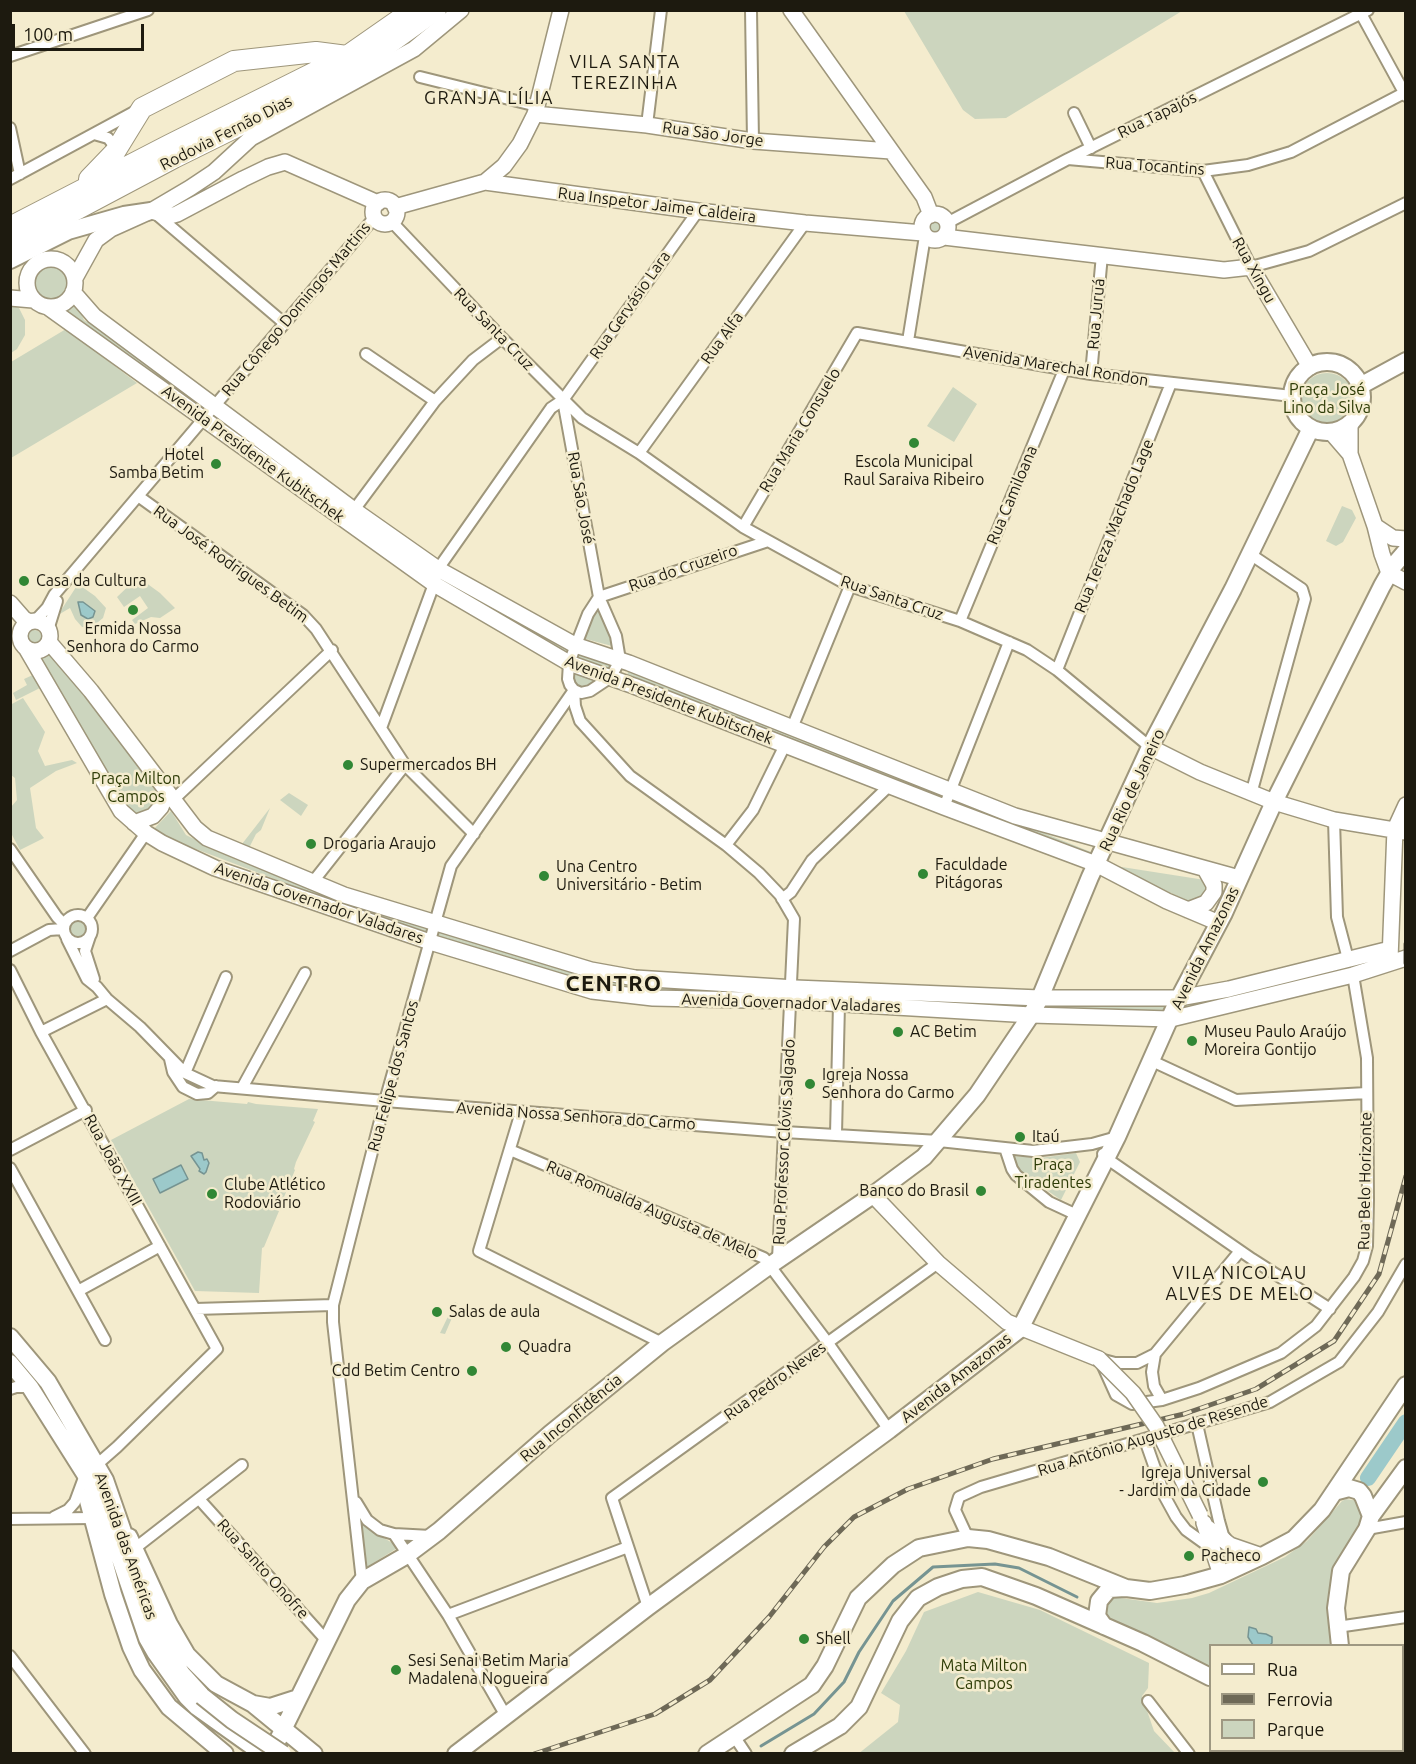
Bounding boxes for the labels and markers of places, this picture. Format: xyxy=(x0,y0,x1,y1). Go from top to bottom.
marker: Escola Municipal Raul Saraiva Ribeiro xyxy=(907,436,921,450)
place label: Hotel Samba Betim xyxy=(109,445,204,483)
place label: Escola Municipal Raul Saraiva Ribeiro xyxy=(844,452,984,490)
marker: Hotel Samba Betim xyxy=(209,457,223,471)
place label: Casa da Cultura xyxy=(36,571,147,591)
marker: Casa da Cultura xyxy=(17,574,31,588)
marker: Ermida Nossa Senhora do Carmo xyxy=(126,603,140,617)
place label: Ermida Nossa Senhora do Carmo xyxy=(67,619,199,657)
place label: Supermercados BH xyxy=(360,755,497,775)
marker: Supermercados BH xyxy=(341,758,355,772)
place label: Drogaria Araujo xyxy=(323,834,436,854)
marker: Drogaria Araujo xyxy=(304,837,318,851)
place label: Faculdade Pitágoras xyxy=(935,855,1008,893)
place label: Una Centro Universitário - Betim xyxy=(556,857,702,895)
marker: Faculdade Pitágoras xyxy=(916,867,930,881)
marker: Una Centro Universitário - Betim xyxy=(537,869,551,883)
place label: AC Betim xyxy=(910,1022,977,1042)
place label: Museu Paulo Araújo Moreira Gontijo xyxy=(1204,1022,1347,1060)
marker: AC Betim xyxy=(891,1025,905,1039)
marker: Museu Paulo Araújo Moreira Gontijo xyxy=(1185,1034,1199,1048)
place label: Igreja Nossa Senhora do Carmo xyxy=(822,1065,954,1103)
marker: Igreja Nossa Senhora do Carmo xyxy=(803,1077,817,1091)
place label: Itaú xyxy=(1032,1127,1060,1147)
marker: Itaú xyxy=(1013,1130,1027,1144)
place label: Clube Atlético Rodoviário xyxy=(224,1175,326,1213)
place label: Banco do Brasil xyxy=(859,1181,969,1201)
marker: Banco do Brasil xyxy=(974,1184,988,1198)
marker: Clube Atlético Rodoviário xyxy=(205,1187,219,1201)
place label: Salas de aula xyxy=(449,1302,540,1322)
marker: Salas de aula xyxy=(430,1305,444,1319)
place label: Quadra xyxy=(518,1337,571,1357)
marker: Quadra xyxy=(499,1340,513,1354)
place label: Cdd Betim Centro xyxy=(332,1361,460,1381)
marker: Cdd Betim Centro xyxy=(465,1364,479,1378)
place label: Igreja Universal - Jardim da Cidade xyxy=(1119,1463,1251,1501)
marker: Igreja Universal - Jardim da Cidade xyxy=(1256,1475,1270,1489)
place label: Pacheco xyxy=(1201,1546,1261,1566)
marker: Pacheco xyxy=(1182,1549,1196,1563)
place label: Shell xyxy=(816,1629,851,1649)
marker: Shell xyxy=(797,1632,811,1646)
place label: Sesi Senai Betim Maria Madalena Nogueira xyxy=(408,1651,569,1689)
marker: Sesi Senai Betim Maria Madalena Nogueira xyxy=(389,1663,403,1677)

